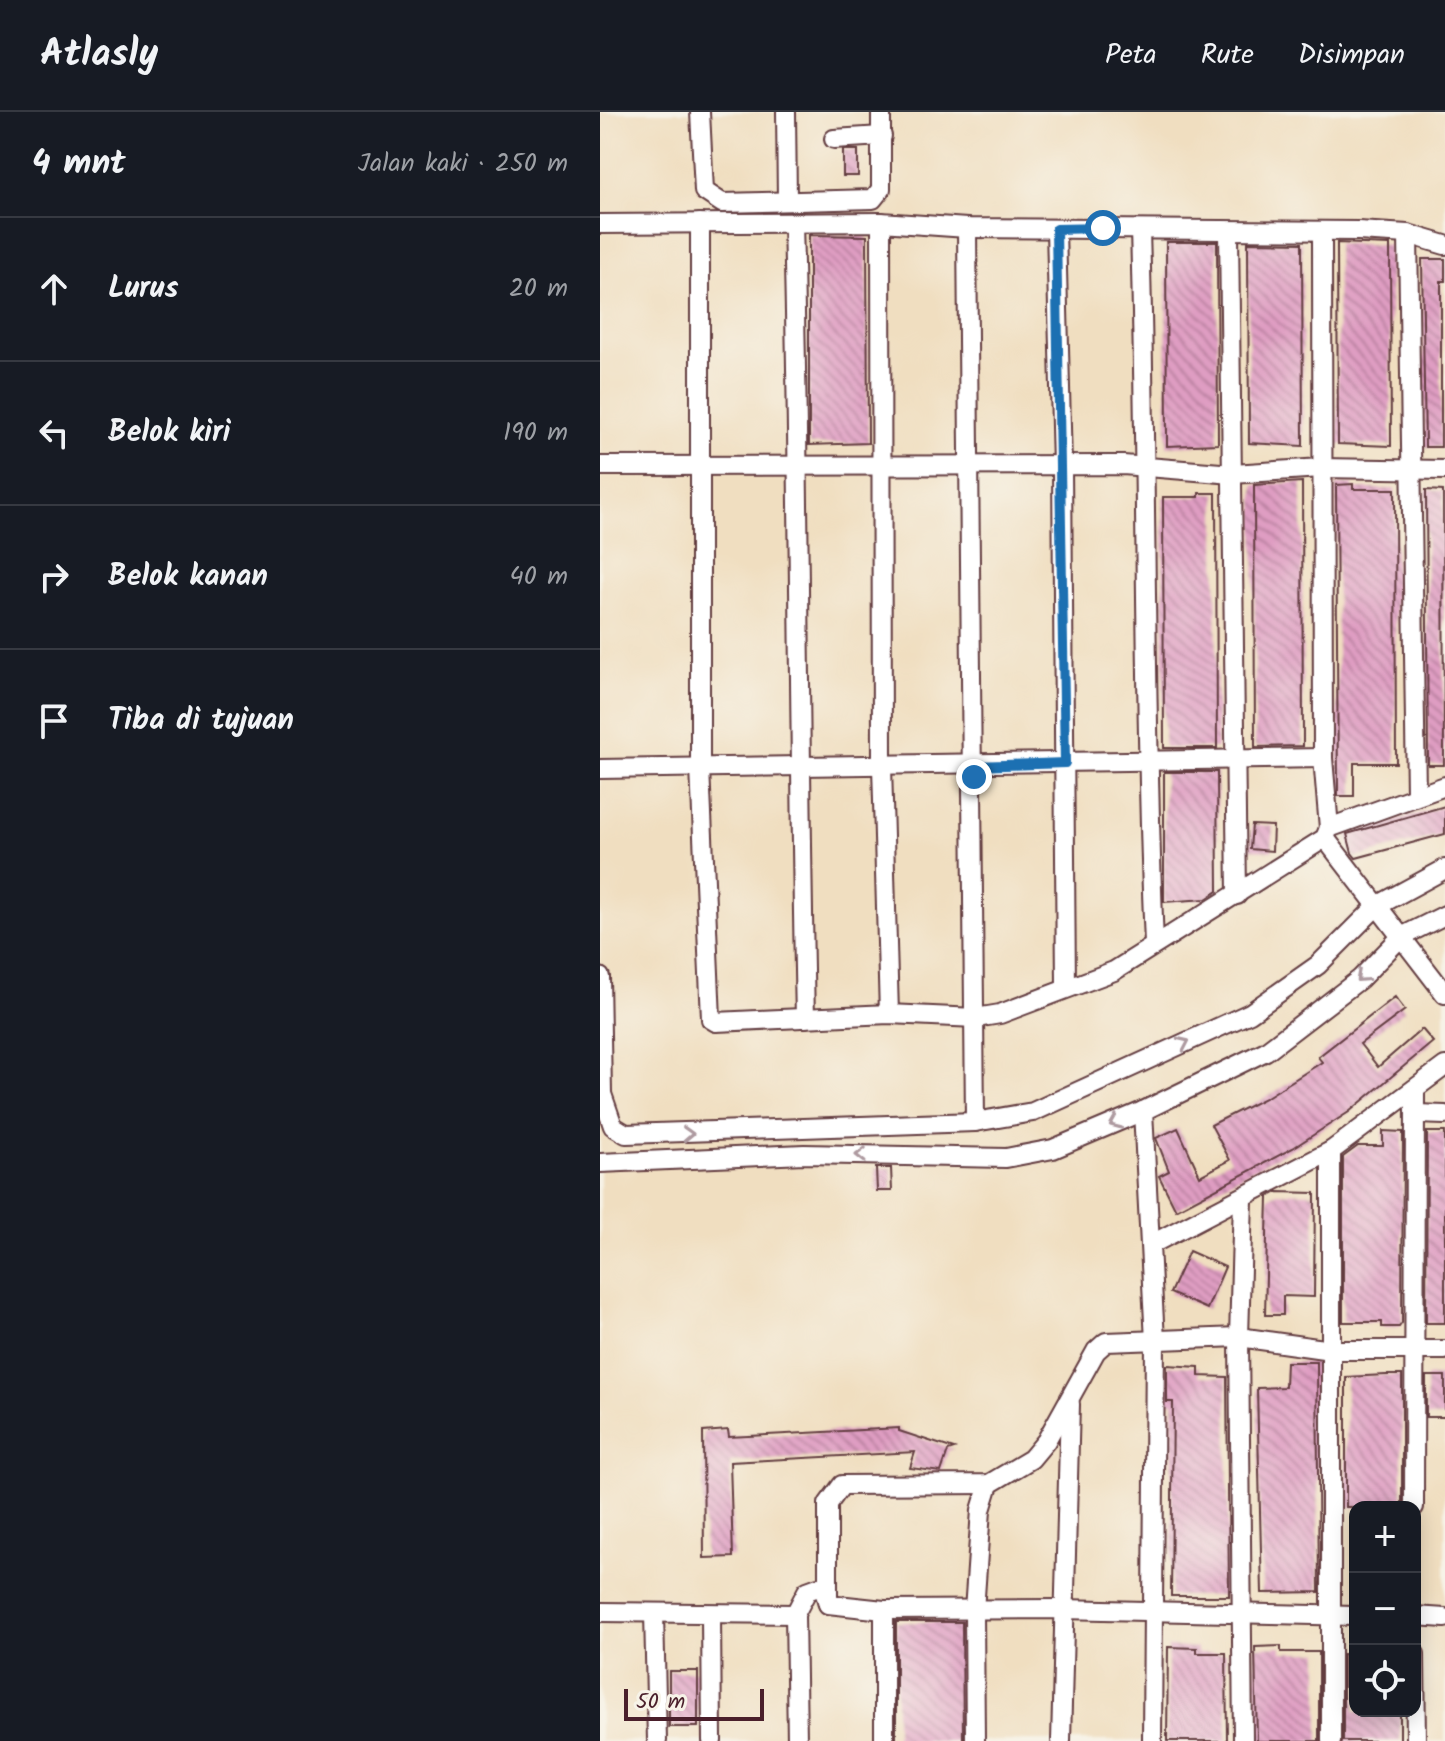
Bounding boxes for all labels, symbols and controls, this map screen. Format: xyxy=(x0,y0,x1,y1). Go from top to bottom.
text: Atlasly xyxy=(40,25,158,85)
text: Peta xyxy=(1105,33,1157,78)
text: Rute xyxy=(1201,33,1254,78)
text: Disimpan xyxy=(1298,33,1405,78)
text: 4 mnt xyxy=(32,137,126,191)
text: Jalan kaki · 250 m xyxy=(358,143,568,185)
route start xyxy=(1085,210,1121,246)
text: Lurus xyxy=(108,265,178,313)
icon: ahead xyxy=(32,267,76,311)
text: 20 m xyxy=(509,268,568,310)
text: Belok kiri xyxy=(108,409,231,457)
icon: left xyxy=(32,411,76,455)
text: 190 m xyxy=(503,412,568,454)
text: Belok kanan xyxy=(108,553,268,601)
icon: right xyxy=(32,555,76,599)
text: 40 m xyxy=(510,556,568,598)
text: Tiba di tujuan xyxy=(108,697,294,745)
icon: arrive xyxy=(32,699,76,743)
route end xyxy=(956,759,992,795)
one-way arrow xyxy=(1355,967,1370,982)
one-way arrow xyxy=(1176,1037,1190,1053)
one-way arrow xyxy=(1108,1113,1122,1130)
one-way arrow xyxy=(682,1126,695,1143)
one-way arrow xyxy=(854,1146,867,1164)
map controls xyxy=(1349,1501,1421,1717)
button: + xyxy=(1349,1501,1421,1573)
button: − xyxy=(1349,1573,1421,1645)
button: locate xyxy=(1349,1645,1421,1717)
scale bar xyxy=(624,1685,764,1721)
text: 50 m xyxy=(636,1685,685,1720)

